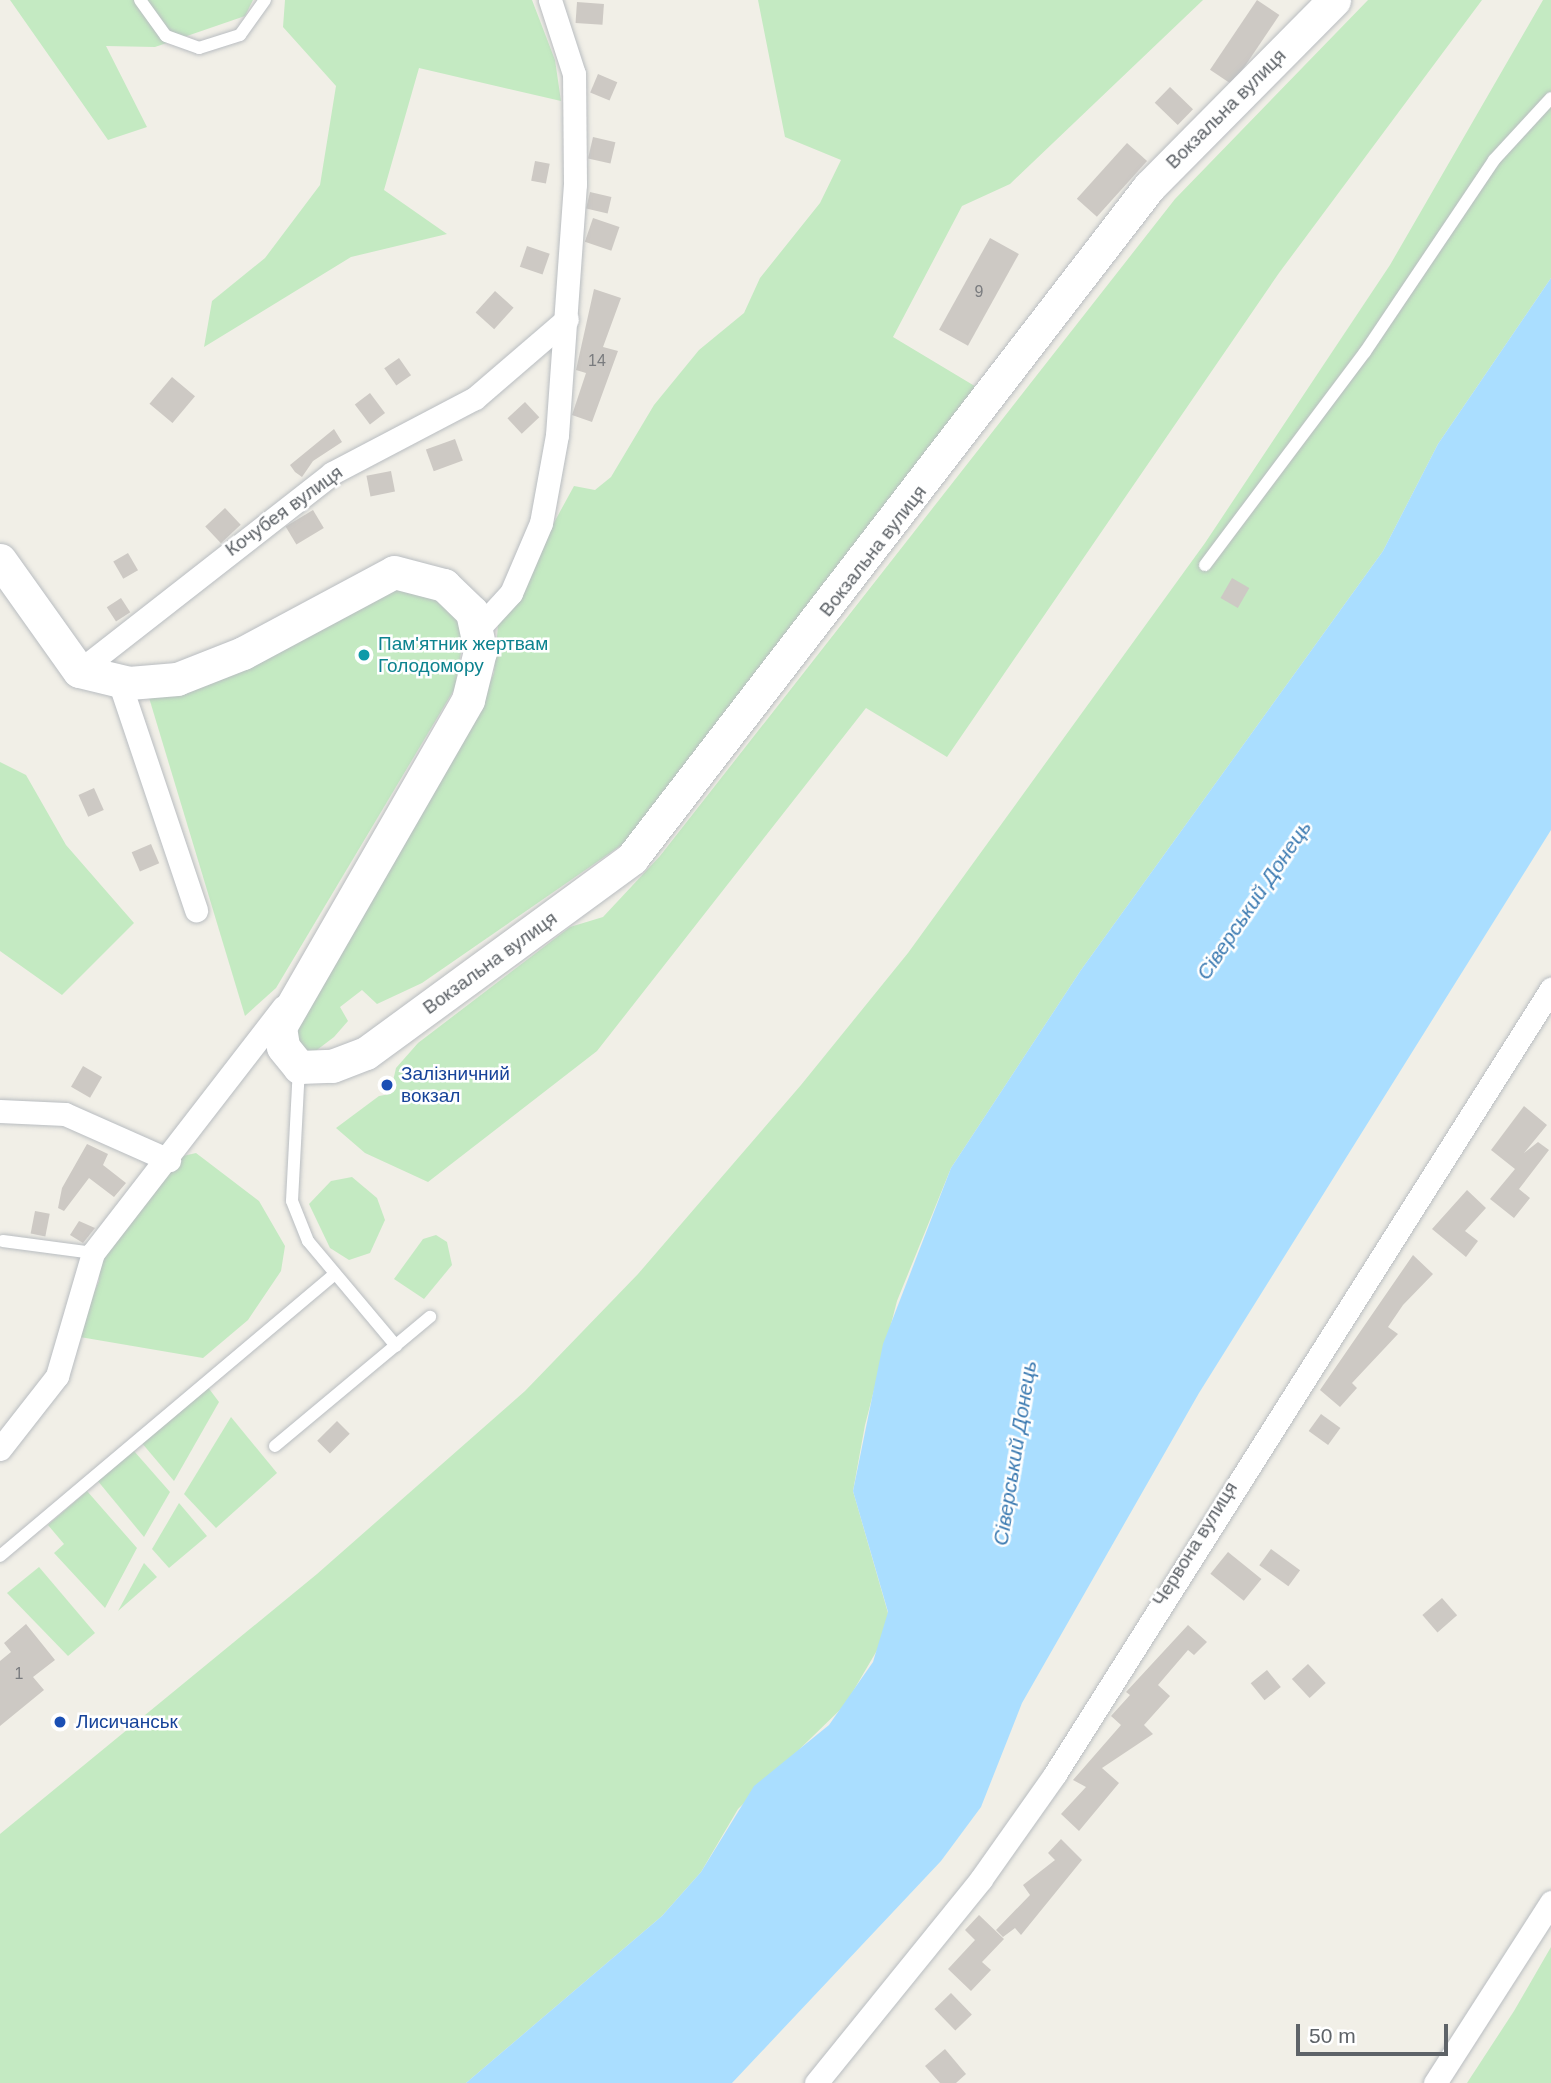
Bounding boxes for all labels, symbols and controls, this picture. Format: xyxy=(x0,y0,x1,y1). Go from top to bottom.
street label: Вокзальна вулиця xyxy=(1161,44,1291,174)
house number: 9 xyxy=(975,282,983,302)
house number: 14 xyxy=(588,351,606,371)
street label: Кочубея вулиця xyxy=(221,461,347,561)
street label: Вокзальна вулиця xyxy=(815,481,931,621)
place label: Пам'ятник жертвам Голодомору xyxy=(378,633,548,677)
marker: Пам'ятник жертвам Голодомору xyxy=(356,647,372,663)
water label: Сіверський Донець xyxy=(1191,815,1317,985)
street label: Вокзальна вулиця xyxy=(419,907,561,1019)
place label: Залізничний вокзал xyxy=(401,1063,510,1107)
marker: Залізничний вокзал xyxy=(379,1077,395,1093)
water label: Сіверський Донець xyxy=(988,1359,1042,1547)
street label: Червона вулиця xyxy=(1148,1478,1242,1610)
house number: 1 xyxy=(15,1664,23,1684)
place label: Лисичанськ xyxy=(76,1711,178,1733)
marker: Лисичанськ xyxy=(50,1712,70,1732)
scale bar xyxy=(1299,2010,1451,2054)
text: 50 m xyxy=(1309,2024,1356,2047)

